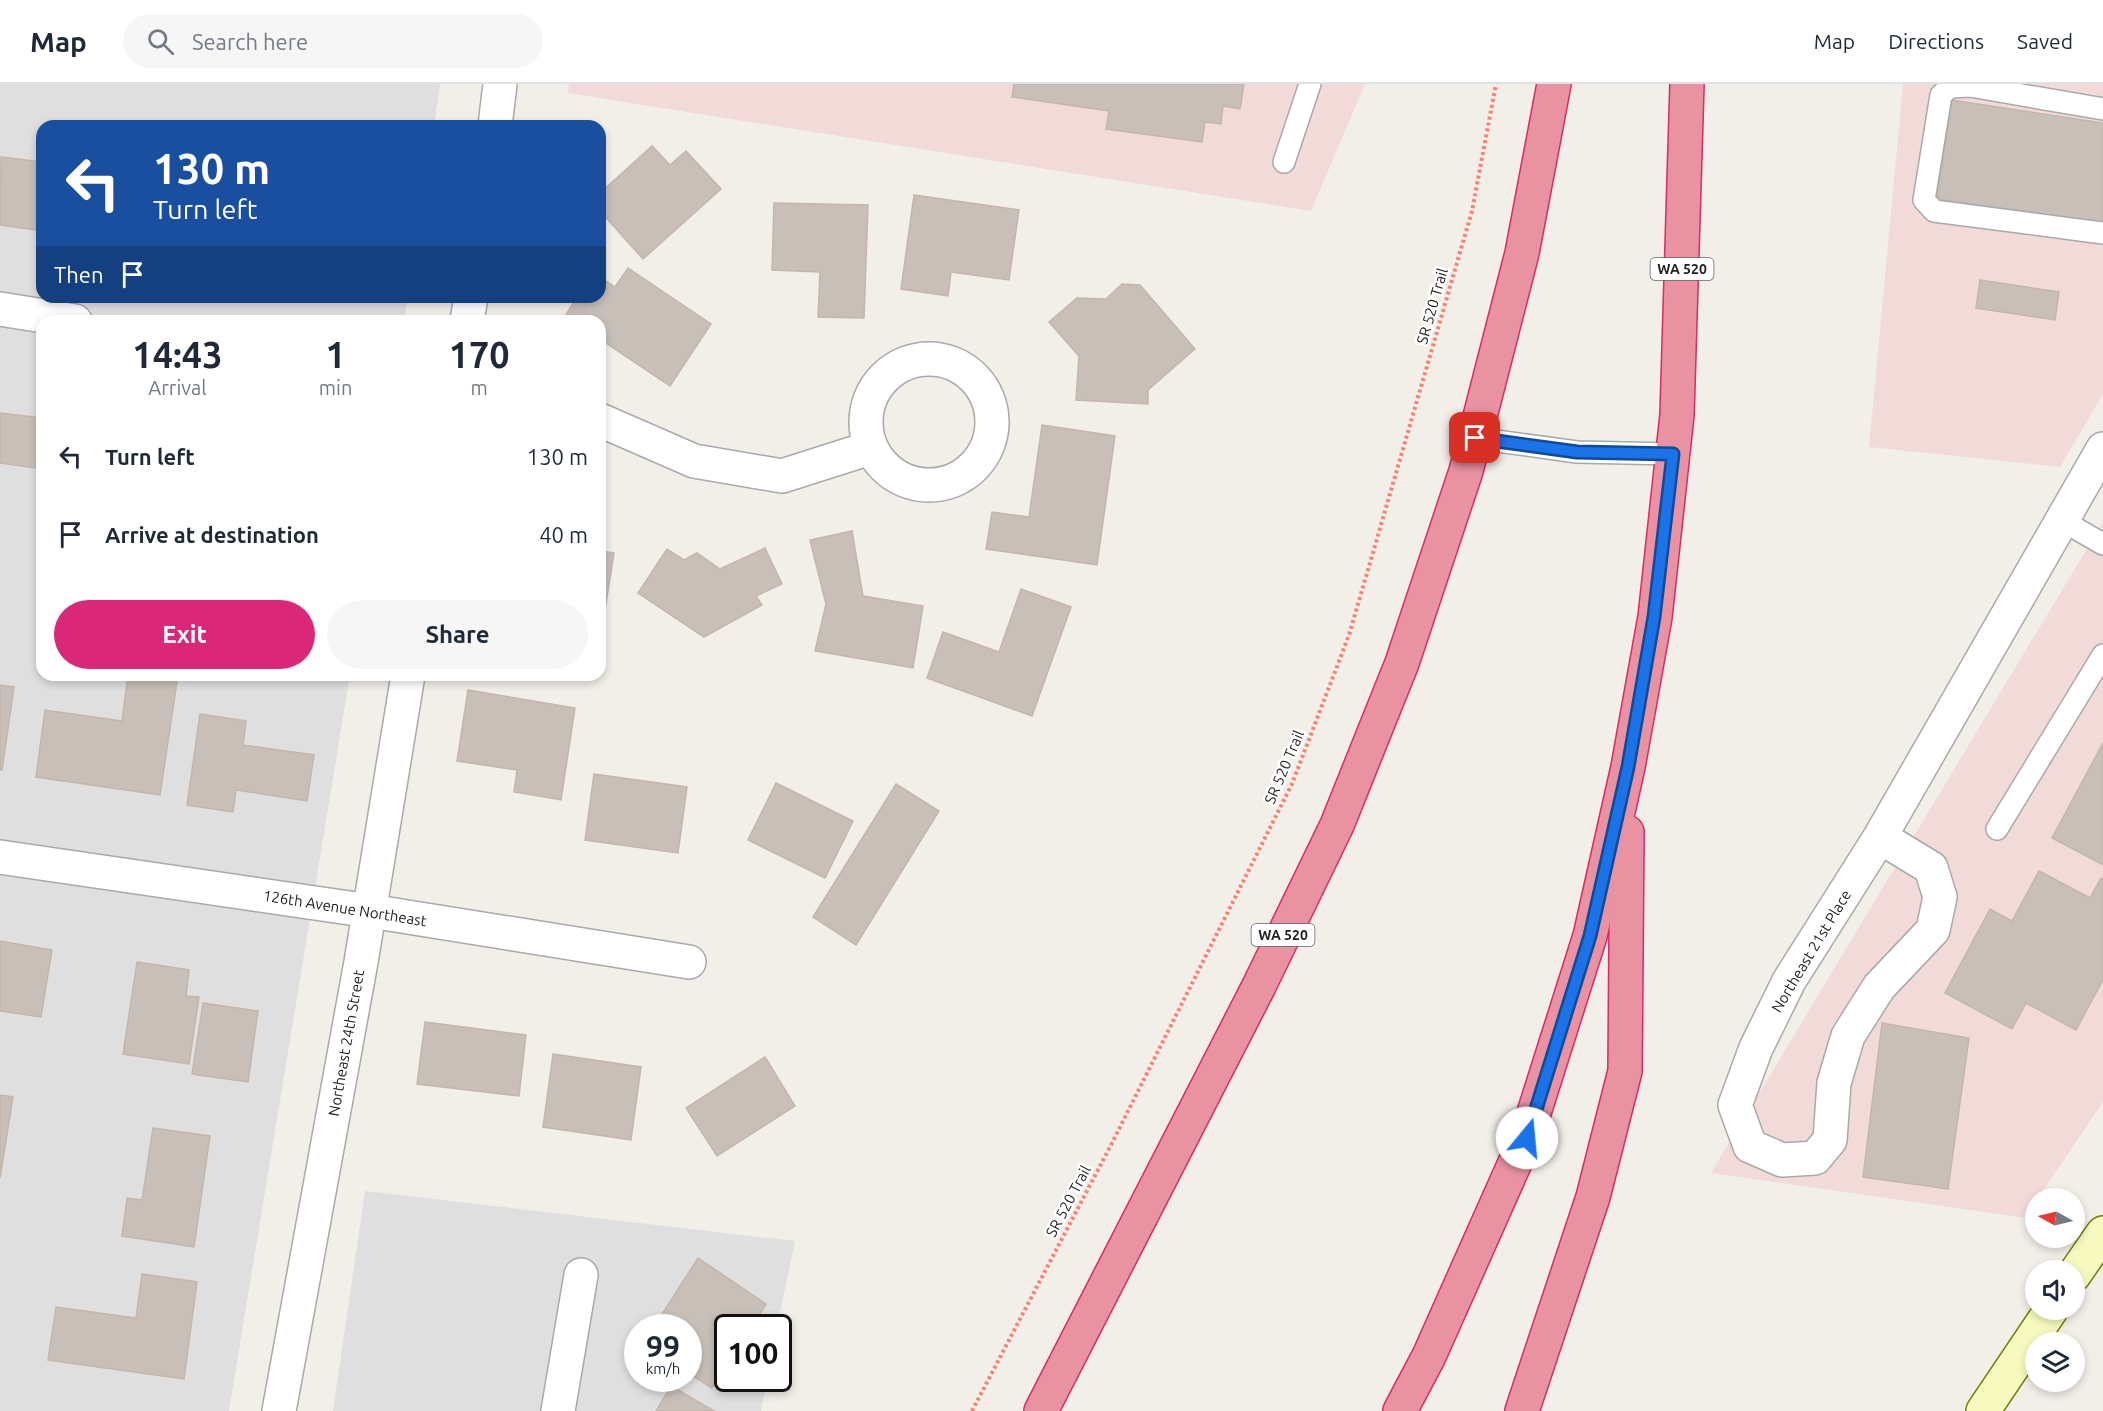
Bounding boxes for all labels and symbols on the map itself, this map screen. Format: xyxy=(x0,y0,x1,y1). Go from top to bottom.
road number: WA 520 xyxy=(1650,258,1714,280)
street label: SR 520 Trail xyxy=(1413,266,1451,346)
pin xyxy=(1449,412,1500,463)
street label: SR 520 Trail xyxy=(1261,728,1307,806)
street label: 126th Avenue Northeast xyxy=(262,887,428,929)
street label: Northeast 21st Place xyxy=(1768,887,1854,1015)
road number: WA 520 xyxy=(1252,924,1314,946)
street label: Northeast 24th Street xyxy=(325,968,367,1117)
position arrow xyxy=(1495,1106,1559,1170)
street label: SR 520 Trail xyxy=(1042,1162,1094,1240)
north arrow xyxy=(2025,1188,2085,1248)
speed limit sign: 100 xyxy=(714,1314,792,1392)

